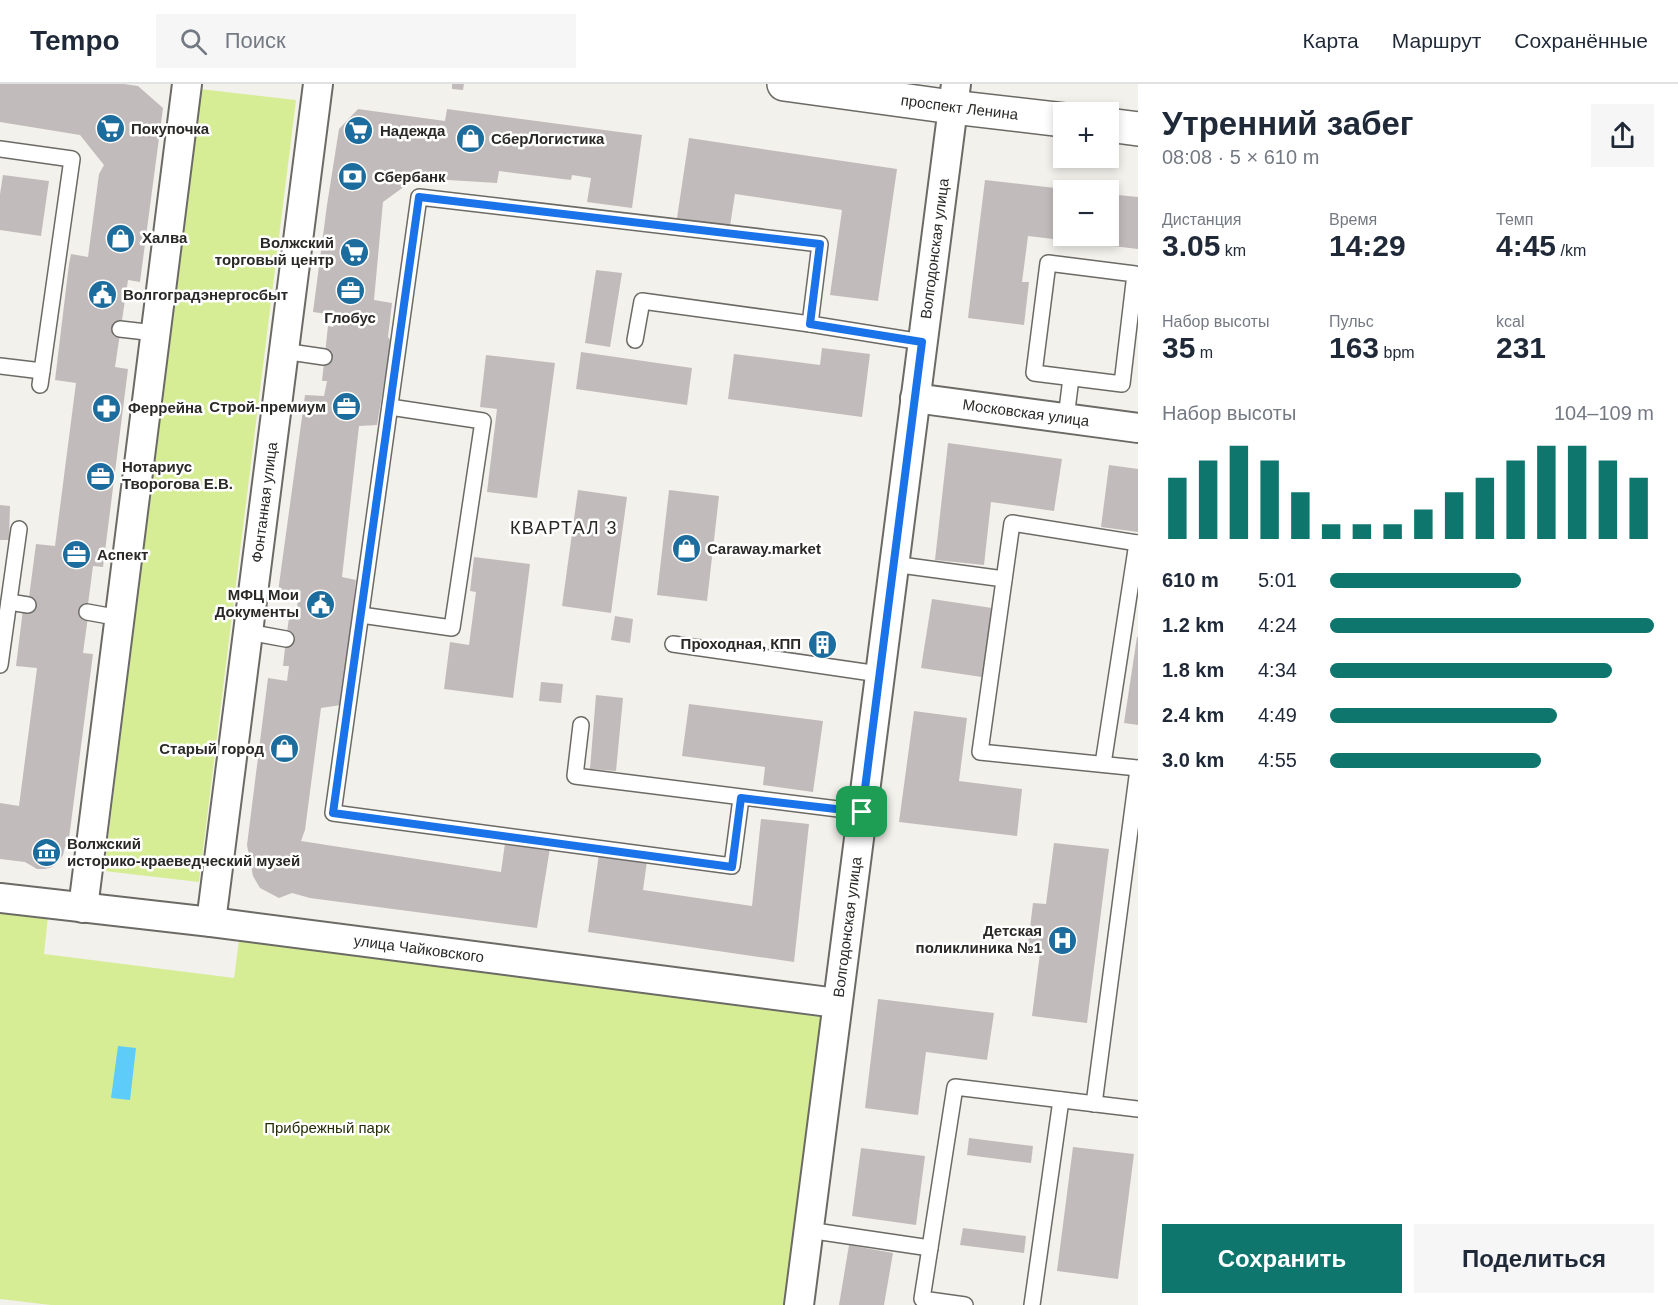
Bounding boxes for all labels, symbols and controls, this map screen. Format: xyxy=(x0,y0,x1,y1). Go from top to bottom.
search box xyxy=(156,14,576,68)
text: Tempo xyxy=(30,25,120,56)
icon: search xyxy=(177,25,210,58)
text: Поиск xyxy=(225,28,286,53)
text: Карта xyxy=(1303,29,1359,52)
text: Маршрут xyxy=(1392,29,1481,52)
text: Сохранённые xyxy=(1514,29,1648,52)
street label: проспект Ленина xyxy=(900,91,1020,123)
map controls xyxy=(1053,102,1119,246)
button: + xyxy=(1053,102,1119,168)
button: share xyxy=(1591,104,1654,167)
text: Утренний забег xyxy=(1162,105,1414,142)
supermarket icon: Покупочка xyxy=(94,113,126,145)
supermarket icon: Надежда xyxy=(343,115,375,147)
place label: Покупочка xyxy=(131,120,210,137)
place label: Надежда xyxy=(380,122,446,139)
shop icon: СберЛогистика xyxy=(454,123,486,155)
place label: СберЛогистика xyxy=(491,130,605,147)
text: 08:08 · 5 × 610 m xyxy=(1162,146,1319,168)
bank icon: Сбербанк xyxy=(337,161,369,193)
place label: Сбербанк xyxy=(374,168,446,185)
street label: Волгодонская улица xyxy=(917,177,952,320)
button: − xyxy=(1053,180,1119,246)
text: Дистанция xyxy=(1162,211,1241,228)
text: Время xyxy=(1329,211,1377,228)
text: Темп xyxy=(1496,211,1533,228)
shop icon: Халва xyxy=(105,222,137,254)
place label: Халва xyxy=(142,229,188,246)
text: 3.05 xyxy=(1162,229,1220,262)
text: 14:29 xyxy=(1329,229,1406,262)
text: 4:45 xyxy=(1496,229,1556,262)
place label: Волжский торговый центр xyxy=(215,234,334,268)
supermarket icon: Волжский торговый центр xyxy=(339,236,371,268)
text: km xyxy=(1220,242,1246,259)
text: /km xyxy=(1556,242,1586,259)
office icon: Глобус xyxy=(334,275,366,307)
public building icon: Волгоградэнергосбыт xyxy=(86,279,118,311)
place label: Волгоградэнергосбыт xyxy=(123,286,288,303)
place label: Глобус xyxy=(324,309,376,326)
text: Набор высоты xyxy=(1162,313,1269,330)
text: Пульс xyxy=(1329,313,1374,330)
text: kcal xyxy=(1496,313,1524,330)
text: 35 xyxy=(1162,331,1195,364)
text: 163 xyxy=(1329,331,1379,364)
text: 231 xyxy=(1496,331,1546,364)
text: m xyxy=(1195,344,1213,361)
text: bpm xyxy=(1379,344,1415,361)
office icon: Строй-премиум xyxy=(331,391,363,423)
pharmacy icon: Феррейна xyxy=(91,392,123,424)
street label: Московская улица xyxy=(962,395,1091,429)
place label: Строй-премиум xyxy=(209,398,326,415)
place label: Феррейна xyxy=(128,399,203,416)
text: Набор высоты xyxy=(1162,402,1296,424)
text: 104–109 m xyxy=(1554,402,1654,424)
street label: Фонтанная улица xyxy=(248,440,280,564)
place label: Нотариус Творогова Е.В. xyxy=(122,458,233,492)
office icon: Нотариус Творогова Е.В. xyxy=(85,460,117,492)
district label: КВАРТАЛ 3 xyxy=(510,518,618,538)
shop icon: Caraway.market xyxy=(670,533,702,565)
office icon: Аспект xyxy=(60,539,92,571)
place label: Caraway.market xyxy=(707,540,821,557)
place label: Аспект xyxy=(97,546,148,563)
text: 610 m xyxy=(1162,569,1219,591)
text: 5:01 xyxy=(1258,569,1297,591)
place label: МФЦ Мои Документы xyxy=(215,586,299,620)
public building icon: МФЦ Мои Документы xyxy=(304,588,336,620)
text: 1.2 km xyxy=(1162,614,1224,636)
text: 4:24 xyxy=(1258,614,1297,636)
building icon: Проходная, КПП xyxy=(806,628,838,660)
place label: Проходная, КПП xyxy=(681,635,801,652)
text: 1.8 km xyxy=(1162,659,1224,681)
text: 4:34 xyxy=(1258,659,1297,681)
text: 2.4 km xyxy=(1162,704,1224,726)
text: 4:49 xyxy=(1258,704,1297,726)
shop icon: Старый город xyxy=(269,733,301,765)
place label: Старый город xyxy=(159,740,264,757)
text: 3.0 km xyxy=(1162,749,1224,771)
text: 4:55 xyxy=(1258,749,1297,771)
pin xyxy=(836,786,887,837)
icon: arrive xyxy=(845,795,878,828)
place label: Волжский историко-краеведческий музей xyxy=(67,835,300,869)
museum icon: Волжский историко-краеведческий музей xyxy=(30,837,62,869)
street label: Волгодонская улица xyxy=(830,855,865,998)
place label: Детская поликлиника №1 xyxy=(916,922,1042,956)
hospital icon: Детская поликлиника №1 xyxy=(1047,924,1079,956)
street label: улица Чайковского xyxy=(353,932,485,965)
park label: Прибрежный парк xyxy=(264,1119,390,1136)
button: Сохранить xyxy=(1162,1224,1402,1293)
button: Поделиться xyxy=(1414,1224,1654,1293)

